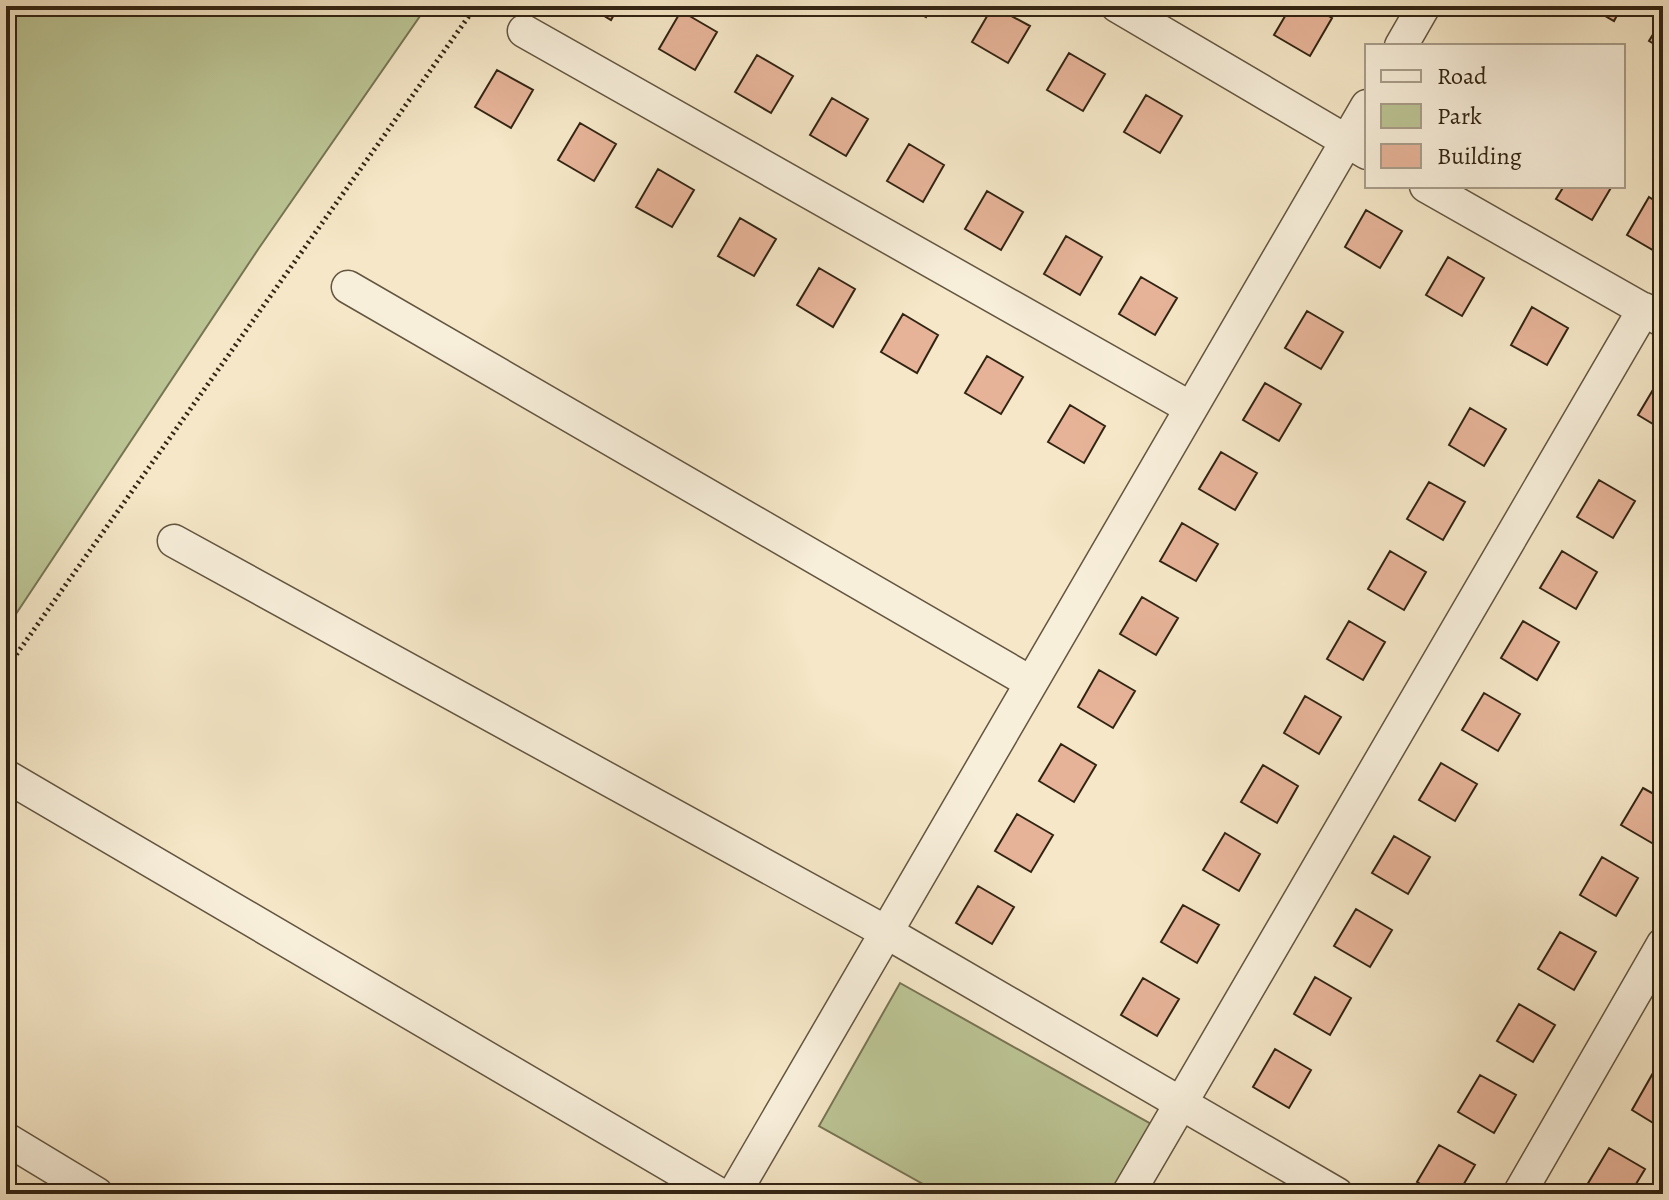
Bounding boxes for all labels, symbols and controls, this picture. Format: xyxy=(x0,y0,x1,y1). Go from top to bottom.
legend xyxy=(1365,44,1625,188)
text: Road xyxy=(1437,60,1487,92)
text: Park xyxy=(1437,100,1482,132)
text: Building xyxy=(1437,140,1522,172)

